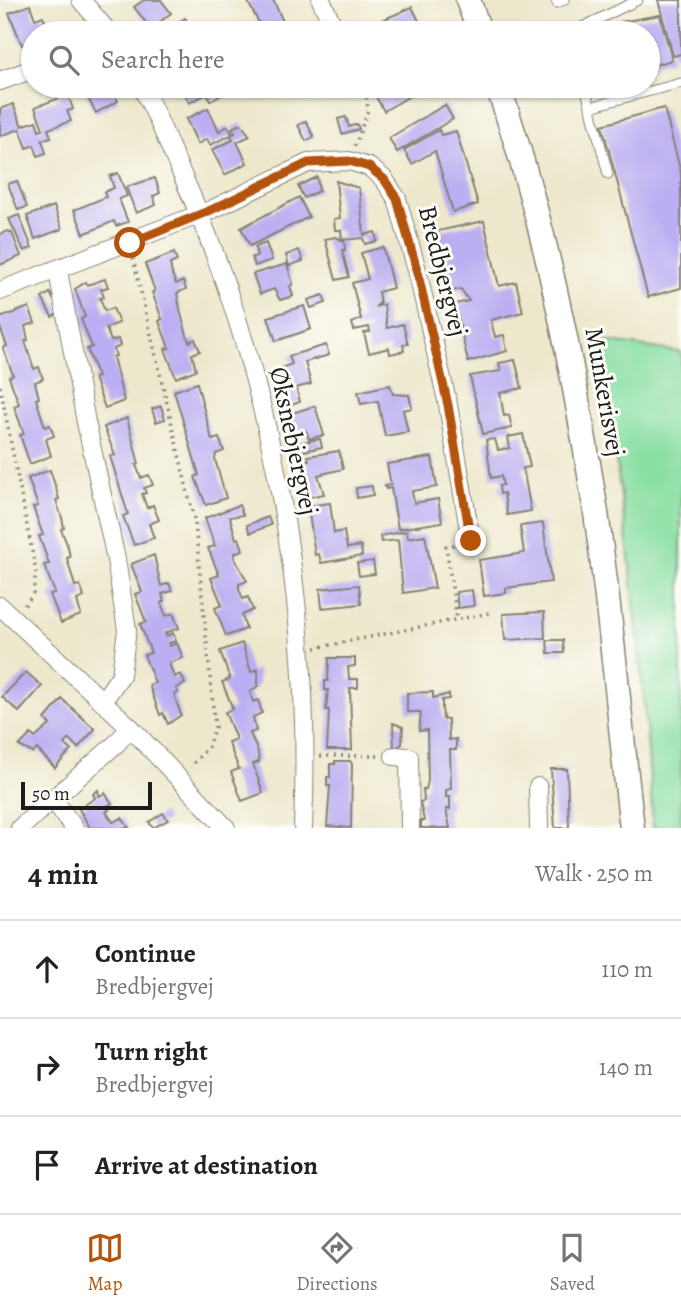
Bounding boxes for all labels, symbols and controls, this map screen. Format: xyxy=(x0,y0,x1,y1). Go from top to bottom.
search box xyxy=(21,21,660,98)
icon: search xyxy=(45,41,83,79)
text: Search here xyxy=(101,42,225,77)
street label: Bredbjergvej xyxy=(410,202,476,340)
route start xyxy=(114,227,145,258)
street label: Munkerisvej xyxy=(576,324,634,460)
street label: Øksnebjergvej xyxy=(261,364,327,518)
route end xyxy=(455,525,486,556)
scale bar xyxy=(21,779,152,811)
text: 50 m xyxy=(32,781,70,807)
text: 4 min xyxy=(28,854,98,894)
text: Walk · 250 m xyxy=(535,858,653,889)
text: Continue xyxy=(95,936,196,971)
icon: ahead xyxy=(28,950,66,988)
text: 110 m xyxy=(601,954,653,985)
text: Bredbjergvej xyxy=(95,971,214,1002)
text: Turn right xyxy=(95,1034,208,1069)
icon: right xyxy=(28,1048,66,1086)
text: 140 m xyxy=(599,1052,653,1083)
text: Bredbjergvej xyxy=(95,1069,214,1100)
icon: arrive xyxy=(28,1146,66,1184)
text: Arrive at destination xyxy=(95,1148,318,1183)
tab: Map xyxy=(86,1229,124,1297)
tab: Directions xyxy=(296,1229,378,1297)
tab: Saved xyxy=(550,1229,595,1297)

